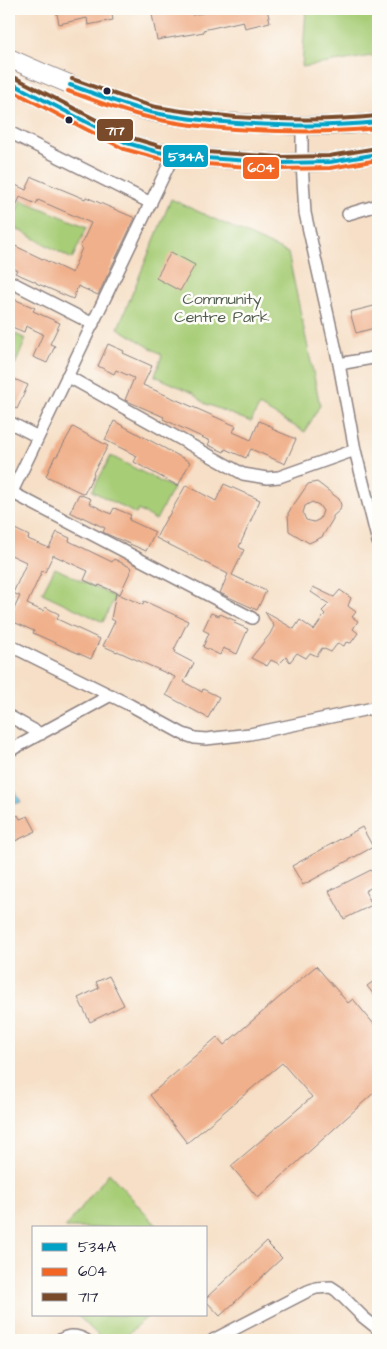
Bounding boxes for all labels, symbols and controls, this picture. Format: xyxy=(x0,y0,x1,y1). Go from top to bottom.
unlabelled marker xyxy=(102,86,112,96)
unlabelled marker xyxy=(64,115,74,125)
line badge: 717 xyxy=(96,118,134,142)
text: 717 xyxy=(104,121,125,141)
line badge: 534A xyxy=(162,144,209,168)
text: 534A xyxy=(168,147,205,167)
line badge: 604 xyxy=(242,156,280,180)
text: 604 xyxy=(247,158,275,178)
park label: Community Centre Park xyxy=(174,288,270,328)
legend xyxy=(32,1226,208,1316)
text: 534A xyxy=(78,1237,116,1258)
text: 604 xyxy=(78,1261,107,1282)
text: 717 xyxy=(78,1287,98,1308)

